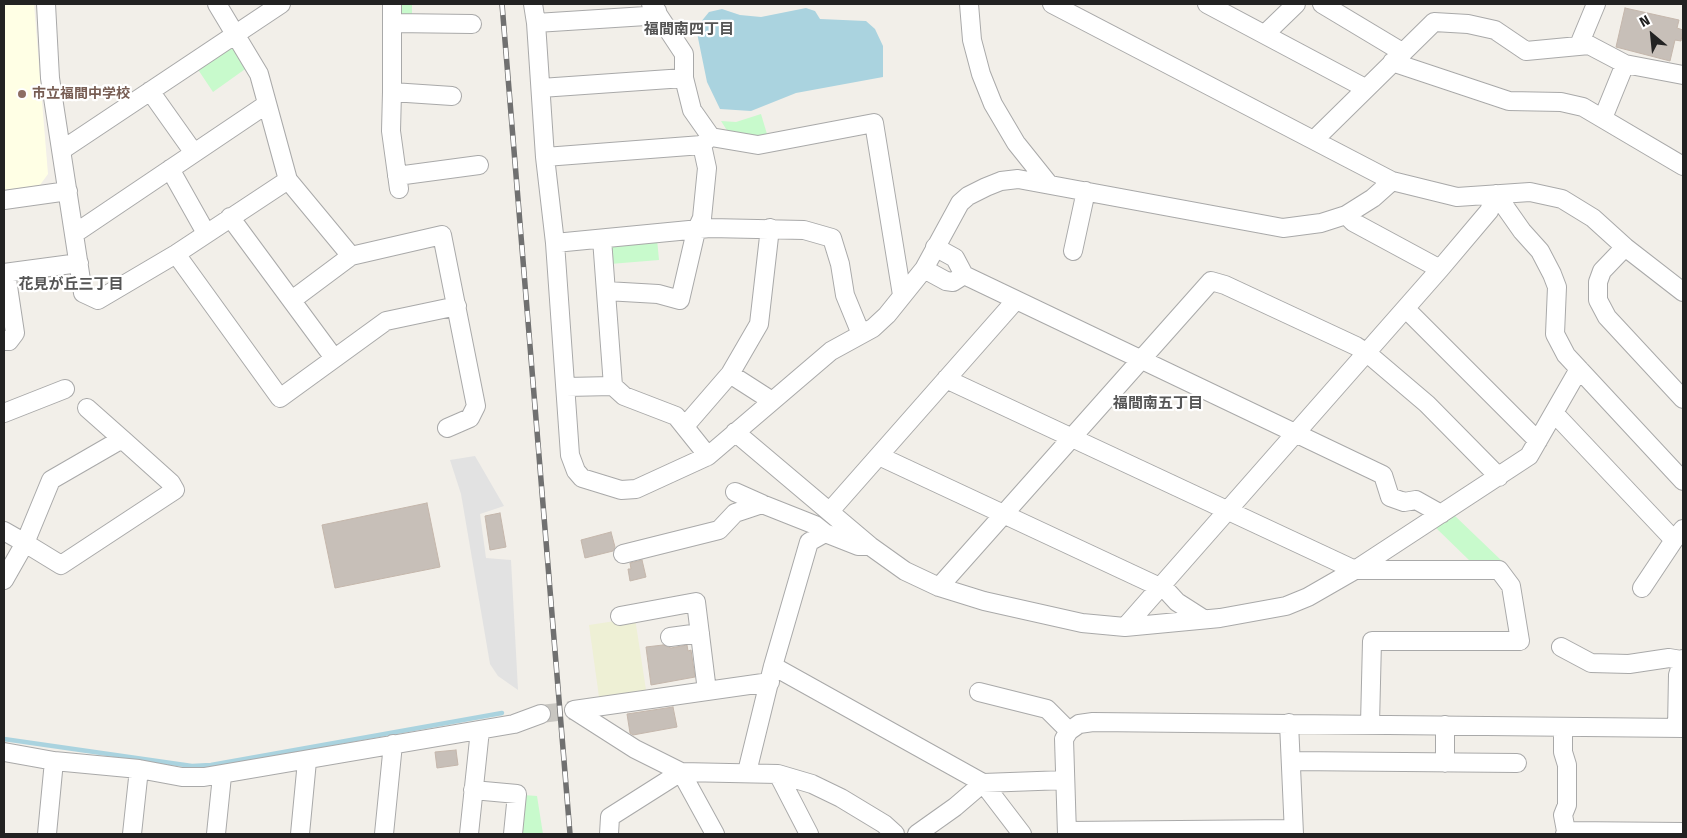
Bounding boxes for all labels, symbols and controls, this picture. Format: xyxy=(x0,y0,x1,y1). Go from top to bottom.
north arrow xyxy=(1627,10,1677,60)
text: N xyxy=(1637,12,1653,31)
district label: 福間南四丁目 xyxy=(644,21,734,39)
place label: 市立福間中学校 xyxy=(32,86,130,102)
marker: 市立福間中学校 xyxy=(16,88,28,100)
district label: 花見が丘三丁目 xyxy=(19,276,123,294)
district label: 福間南五丁目 xyxy=(1113,395,1203,413)

